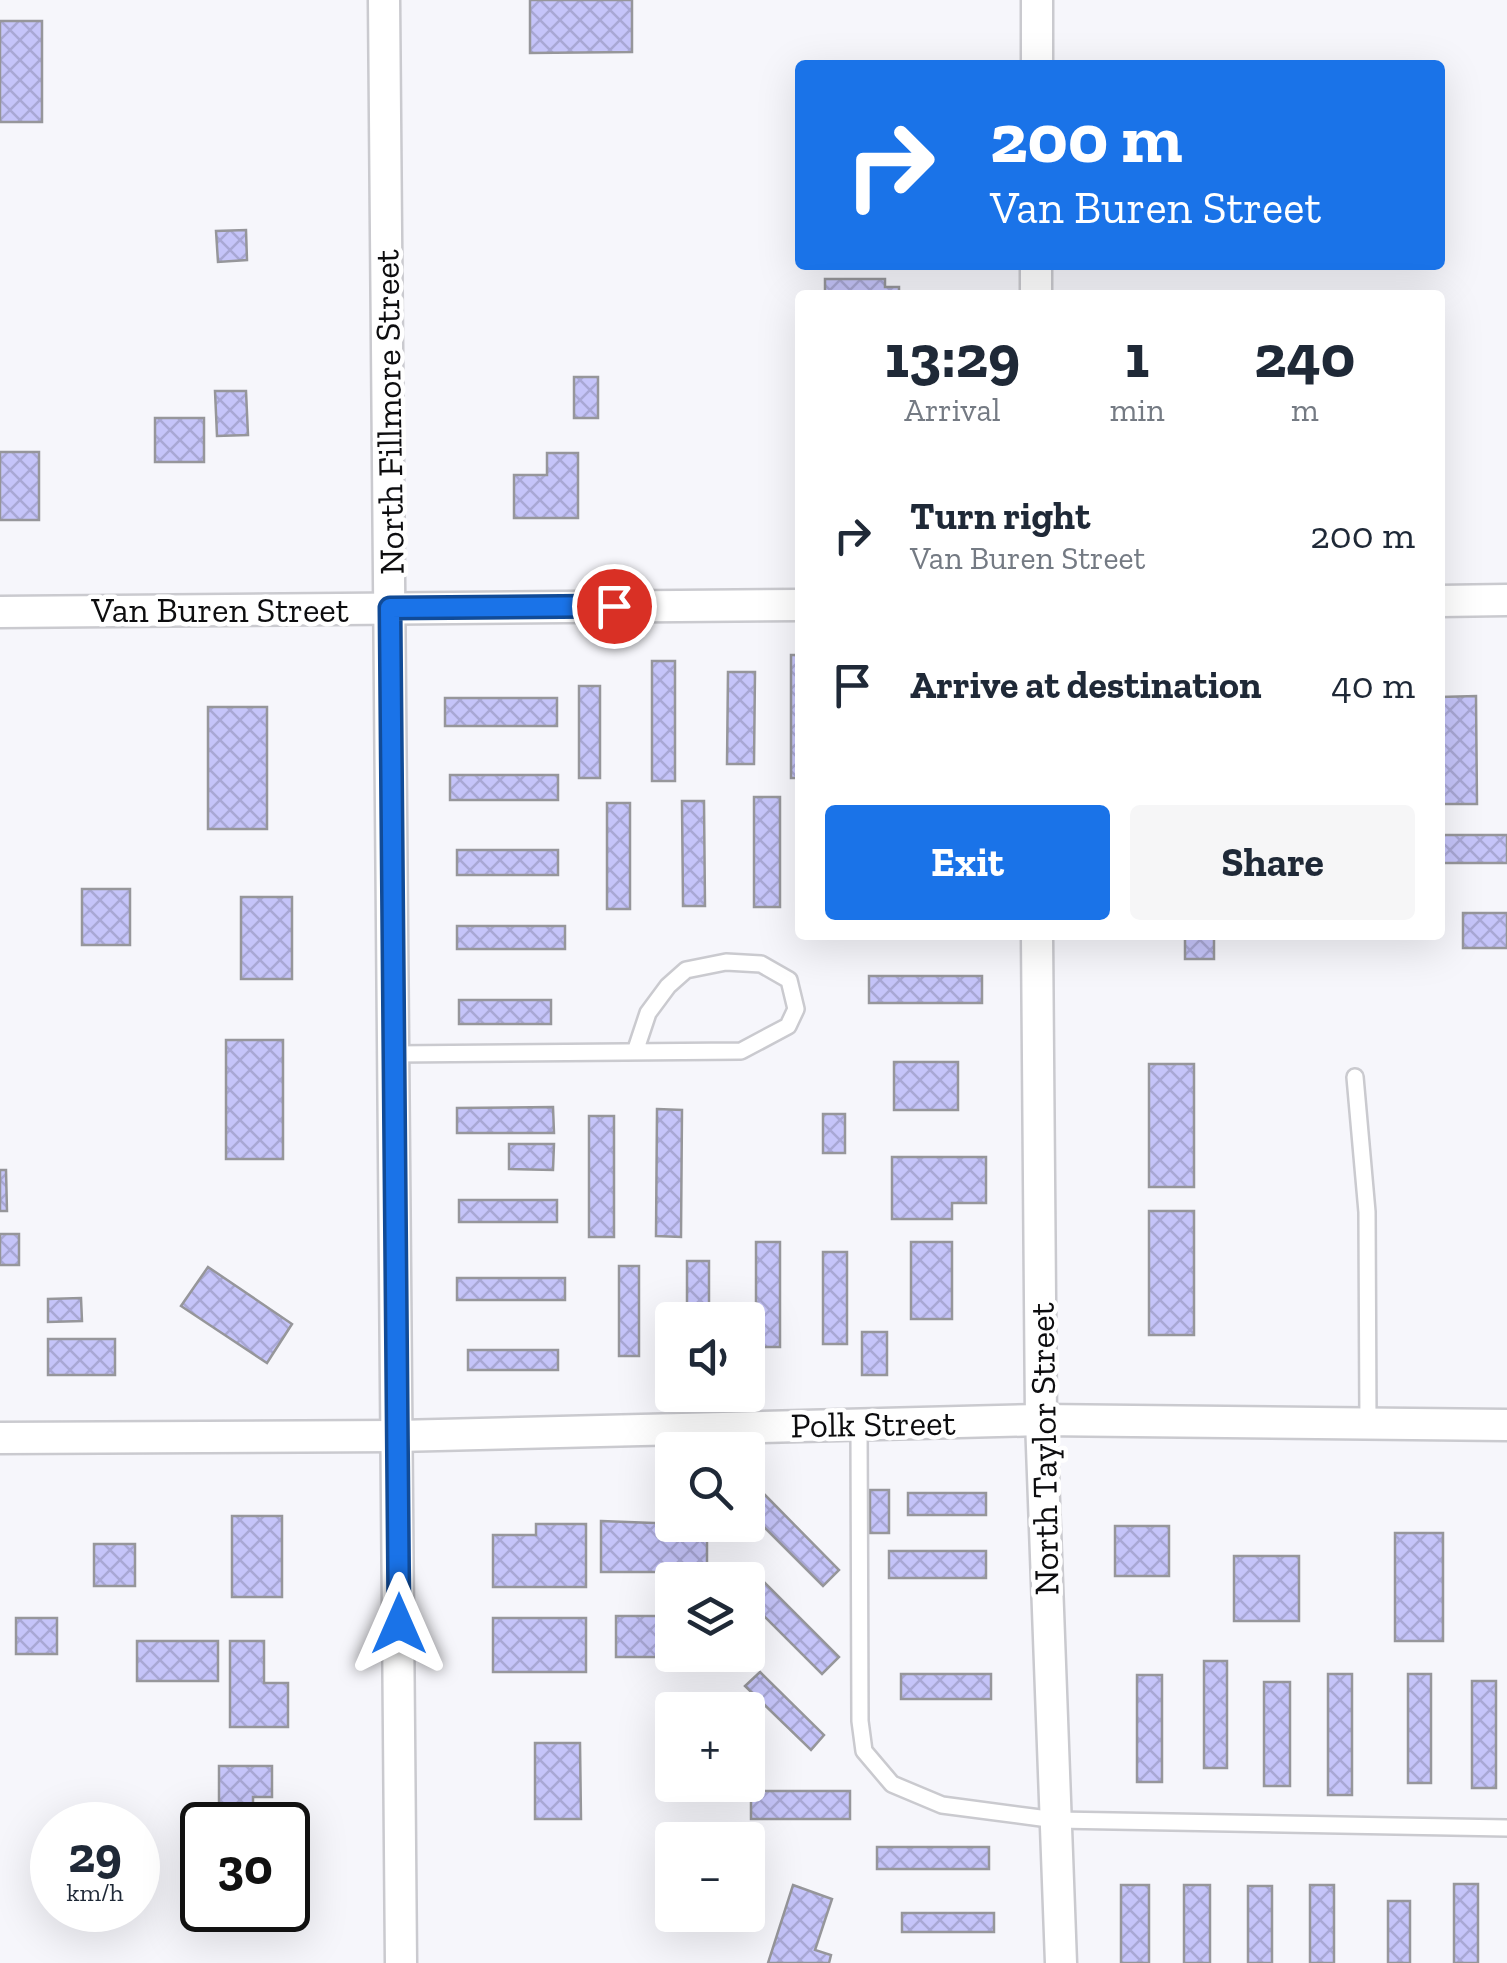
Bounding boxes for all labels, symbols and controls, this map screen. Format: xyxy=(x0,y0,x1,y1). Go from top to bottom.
text: 200 m xyxy=(990,96,1183,180)
icon: right xyxy=(825,100,955,230)
text: Van Buren Street xyxy=(990,181,1321,235)
street label: North Fillmore Street xyxy=(365,249,413,575)
text: 13:29 xyxy=(885,320,1020,392)
text: 1 xyxy=(1125,320,1149,392)
text: 240 xyxy=(1254,320,1355,392)
text: Arrival xyxy=(904,391,1001,429)
text: min xyxy=(1110,391,1165,429)
text: m xyxy=(1291,391,1319,429)
text: Turn right xyxy=(910,493,1090,539)
icon: right xyxy=(825,508,880,563)
text: 200 m xyxy=(1310,512,1415,558)
text: Van Buren Street xyxy=(910,539,1145,577)
pin xyxy=(572,564,657,649)
icon: arrive xyxy=(587,579,642,634)
street label: Van Buren Street xyxy=(90,589,349,631)
icon: arrive xyxy=(825,658,880,713)
text: Arrive at destination xyxy=(910,662,1261,708)
text: 40 m xyxy=(1331,662,1415,708)
button: Exit xyxy=(825,805,1110,920)
button: Share xyxy=(1130,805,1415,920)
map controls xyxy=(655,1302,765,1932)
button: sound xyxy=(655,1302,765,1412)
street label: North Taylor Street xyxy=(1020,1302,1068,1596)
street label: Polk Street xyxy=(790,1402,956,1446)
button: search xyxy=(655,1432,765,1542)
button: layers xyxy=(655,1562,765,1672)
position arrow xyxy=(347,1572,451,1676)
button: + xyxy=(655,1692,765,1802)
speed limit sign: 30 xyxy=(180,1802,310,1932)
button: − xyxy=(655,1822,765,1932)
text: 29 xyxy=(68,1825,122,1885)
text: km/h xyxy=(66,1877,124,1907)

